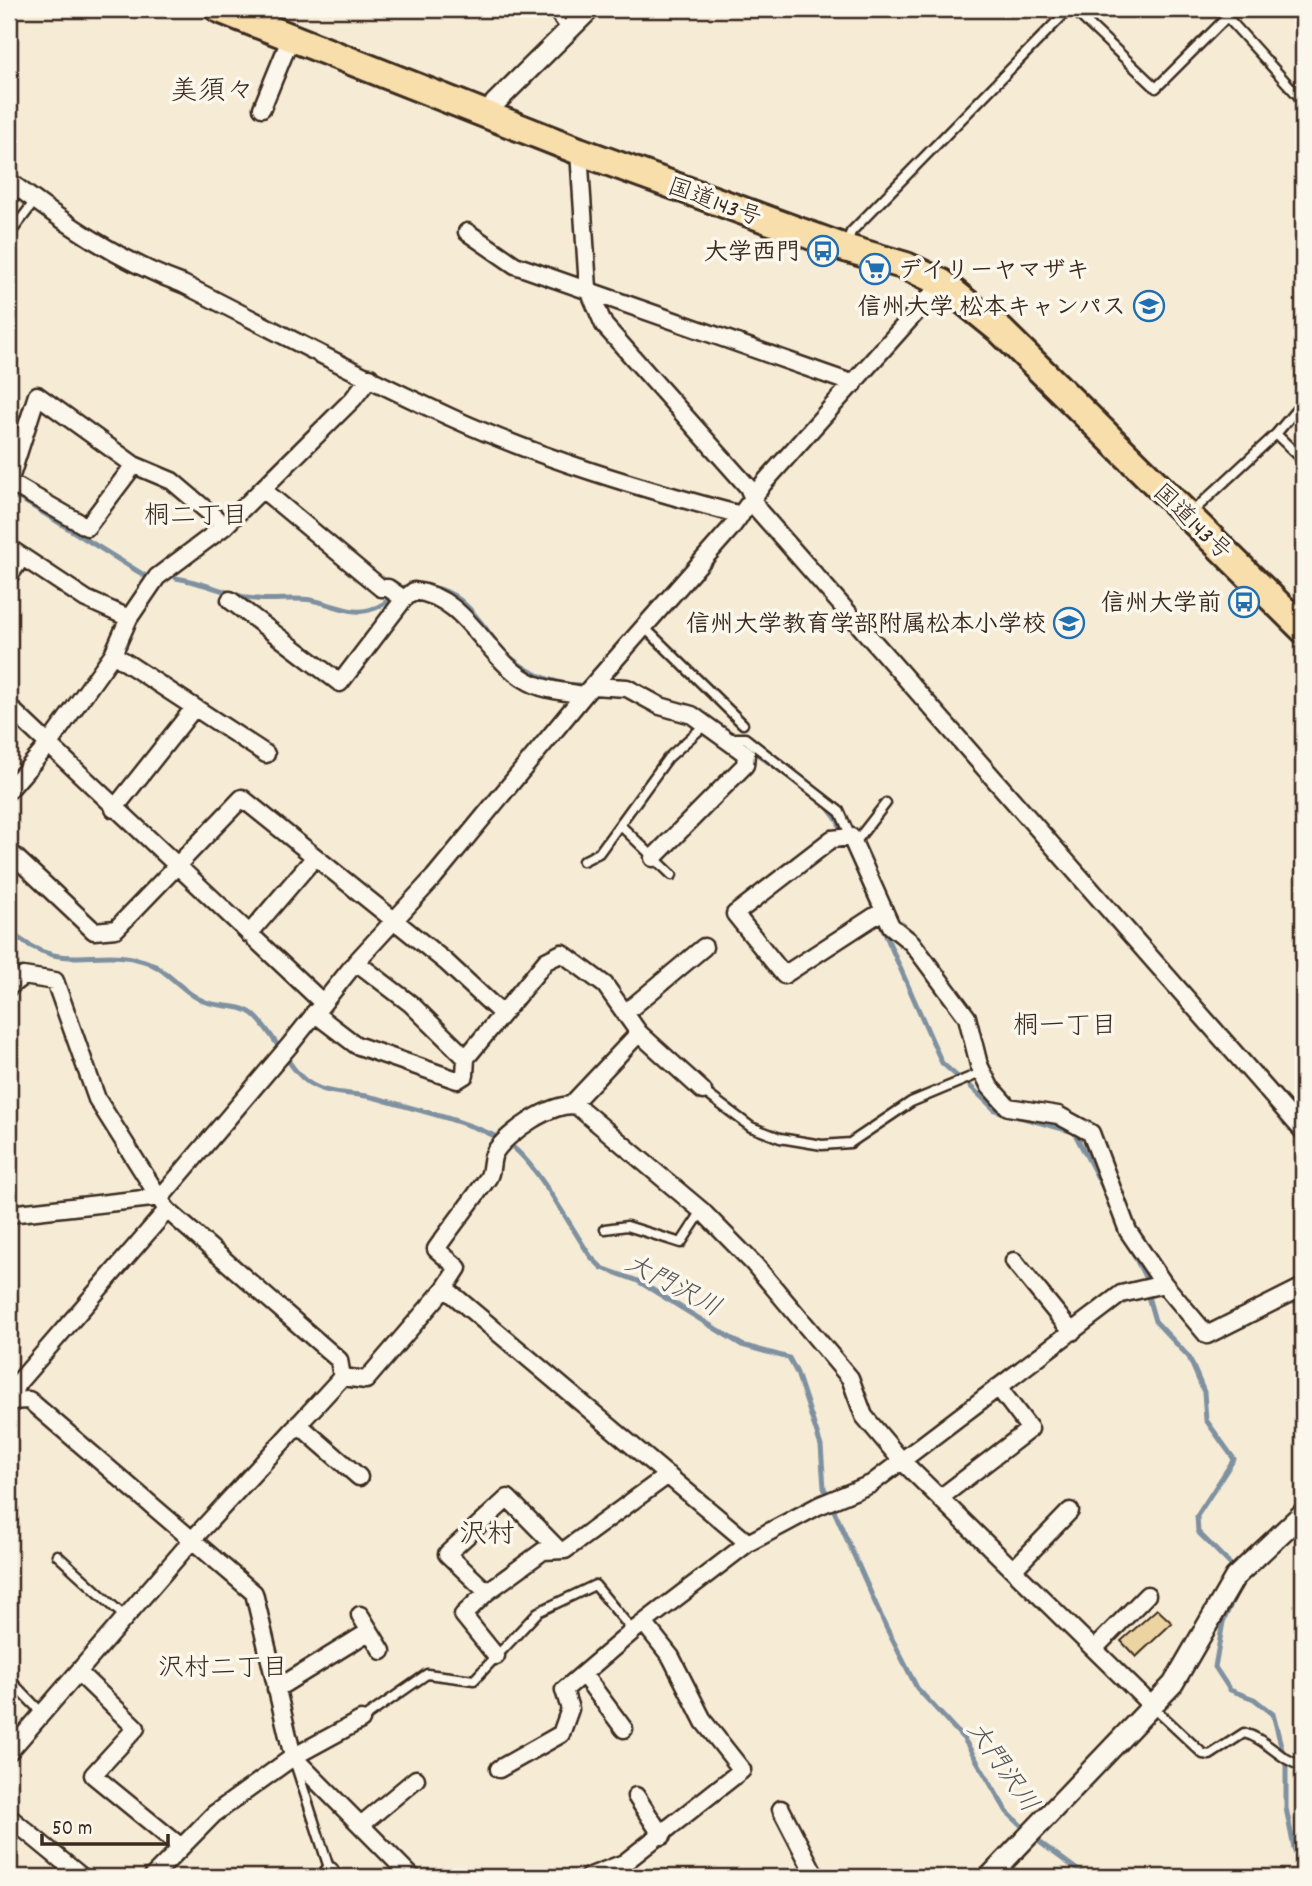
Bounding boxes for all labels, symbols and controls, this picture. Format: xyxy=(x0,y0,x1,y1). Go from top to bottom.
district label: 美須々 xyxy=(170,74,254,114)
street label: 国道143号 xyxy=(662,171,766,237)
bus stop icon: 大学西門 xyxy=(806,234,840,268)
place label: 大学西門 xyxy=(704,237,800,271)
supermarket icon: デイリーヤマザキ xyxy=(858,252,892,286)
place label: デイリーヤマザキ xyxy=(898,255,1090,289)
school or university icon: 信州大学 松本キャンパス xyxy=(1132,289,1166,323)
place label: 信州大学 松本キャンパス xyxy=(857,292,1126,326)
street label: 国道143号 xyxy=(1144,477,1238,569)
district label: 桐二丁目 xyxy=(144,499,248,536)
bus stop icon: 信州大学前 xyxy=(1227,585,1261,619)
place label: 信州大学前 xyxy=(1101,588,1221,622)
school or university icon: 信州大学教育学部附属松本小学校 xyxy=(1052,606,1086,640)
place label: 信州大学教育学部附属松本小学校 xyxy=(686,609,1046,643)
district label: 桐一丁目 xyxy=(1013,1009,1117,1046)
water label: 大門沢川 xyxy=(618,1246,727,1328)
district label: 沢村 xyxy=(459,1517,515,1557)
district label: 沢村二丁目 xyxy=(158,1651,288,1688)
water label: 大門沢川 xyxy=(956,1715,1046,1821)
scale bar xyxy=(42,1802,168,1846)
text: 50 m xyxy=(52,1815,92,1845)

